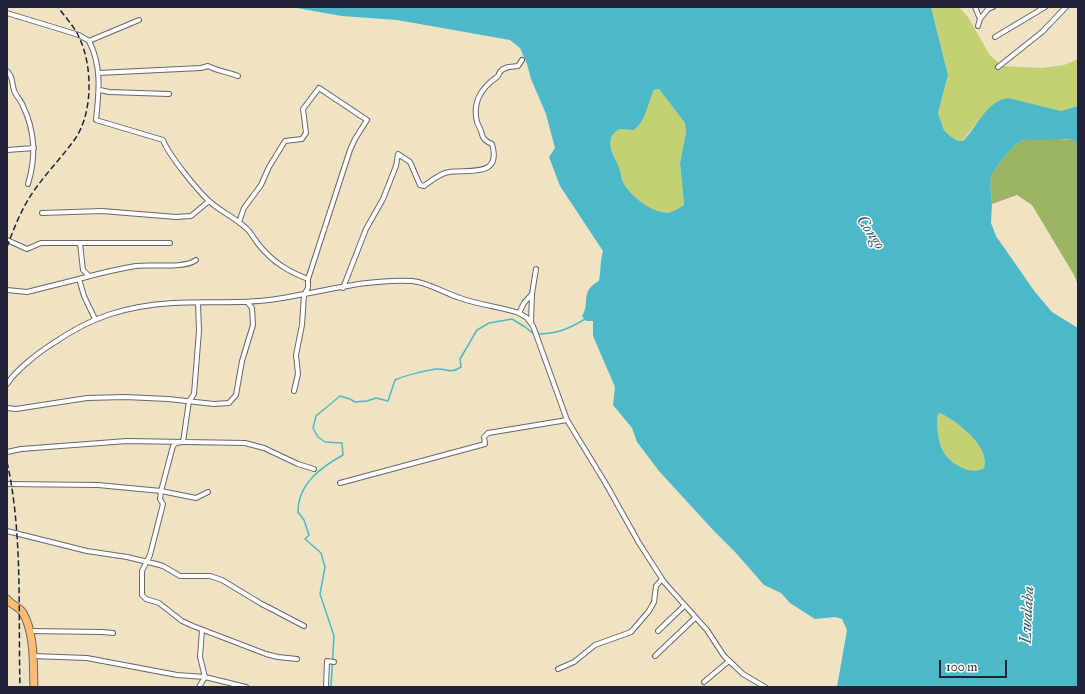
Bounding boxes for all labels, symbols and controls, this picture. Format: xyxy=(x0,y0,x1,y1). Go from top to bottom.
water label: Congo xyxy=(852,212,888,254)
water label: Lwalaba xyxy=(1017,586,1039,644)
scale bar xyxy=(941,652,1009,678)
text: 100 m xyxy=(946,660,977,674)

